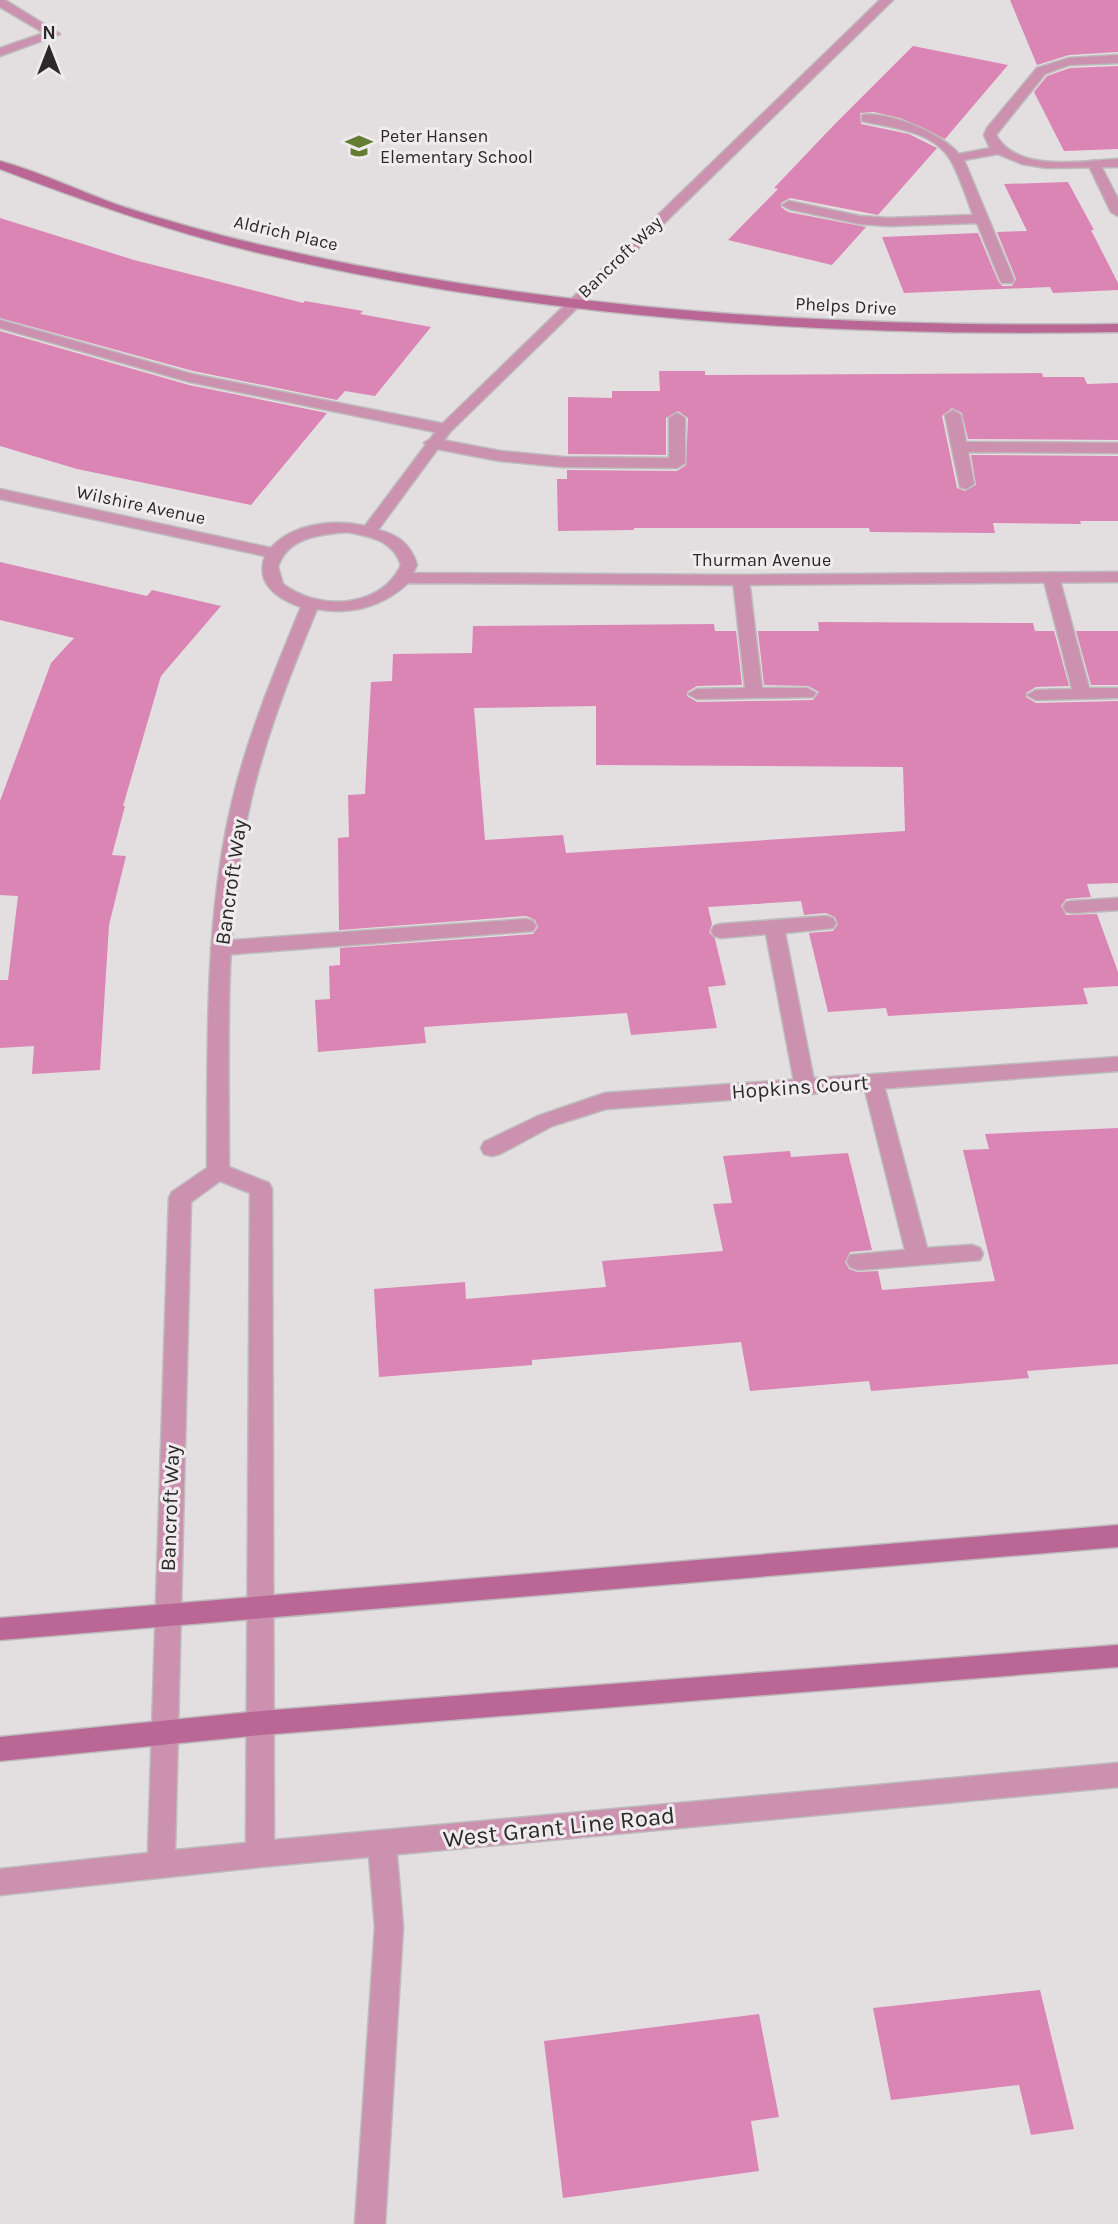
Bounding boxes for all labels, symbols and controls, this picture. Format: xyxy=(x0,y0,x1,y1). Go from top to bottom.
north arrow xyxy=(14,14,84,84)
text: N xyxy=(42,22,56,44)
place label: Peter Hansen Elementary School xyxy=(380,125,533,168)
school or university icon: Peter Hansen Elementary School xyxy=(344,131,374,161)
street label: Aldrich Place xyxy=(232,210,340,256)
street label: Bancroft Way xyxy=(573,211,667,303)
street label: Phelps Drive xyxy=(795,292,897,320)
street label: Wilshire Avenue xyxy=(74,481,208,529)
street label: Thurman Avenue xyxy=(693,549,831,571)
street label: Bancroft Way xyxy=(210,817,252,946)
street label: Hopkins Court xyxy=(731,1070,869,1104)
street label: Bancroft Way xyxy=(156,1444,184,1572)
street label: West Grant Line Road xyxy=(442,1801,676,1853)

